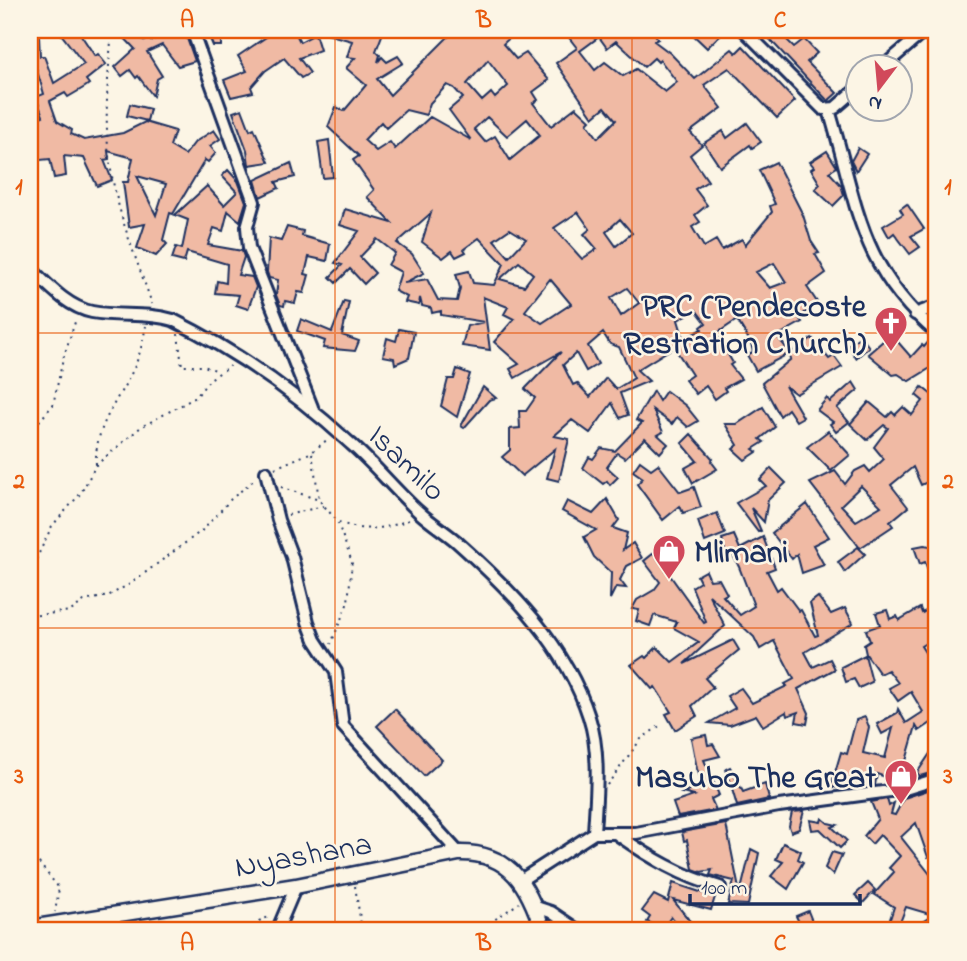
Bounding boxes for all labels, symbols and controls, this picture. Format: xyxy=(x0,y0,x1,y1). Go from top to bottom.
text: A xyxy=(180,5,194,38)
text: B xyxy=(475,5,492,38)
text: C xyxy=(774,5,787,38)
north arrow xyxy=(844,52,914,122)
text: N xyxy=(865,87,885,117)
text: 1 xyxy=(15,172,23,205)
text: 1 xyxy=(944,172,952,205)
place label: PRC (Pendecoste Restration Church) xyxy=(623,285,868,369)
church icon: PRC (Pendecoste Restration Church) xyxy=(872,304,910,353)
street label: Isamilo xyxy=(356,415,456,514)
text: 2 xyxy=(12,466,25,499)
text: 2 xyxy=(941,466,954,499)
place label: Mlimani xyxy=(694,531,788,578)
shop icon: Mlimani xyxy=(650,532,688,581)
place label: Masubo The Great xyxy=(635,756,876,803)
shop icon: Masubo The Great xyxy=(882,757,920,806)
text: 3 xyxy=(13,761,24,794)
text: 3 xyxy=(942,761,953,794)
street label: Nyashana xyxy=(231,822,376,893)
scale bar xyxy=(690,863,860,907)
text: 100 m xyxy=(701,874,747,904)
text: A xyxy=(180,928,194,961)
text: B xyxy=(475,928,492,961)
text: C xyxy=(774,928,787,961)

